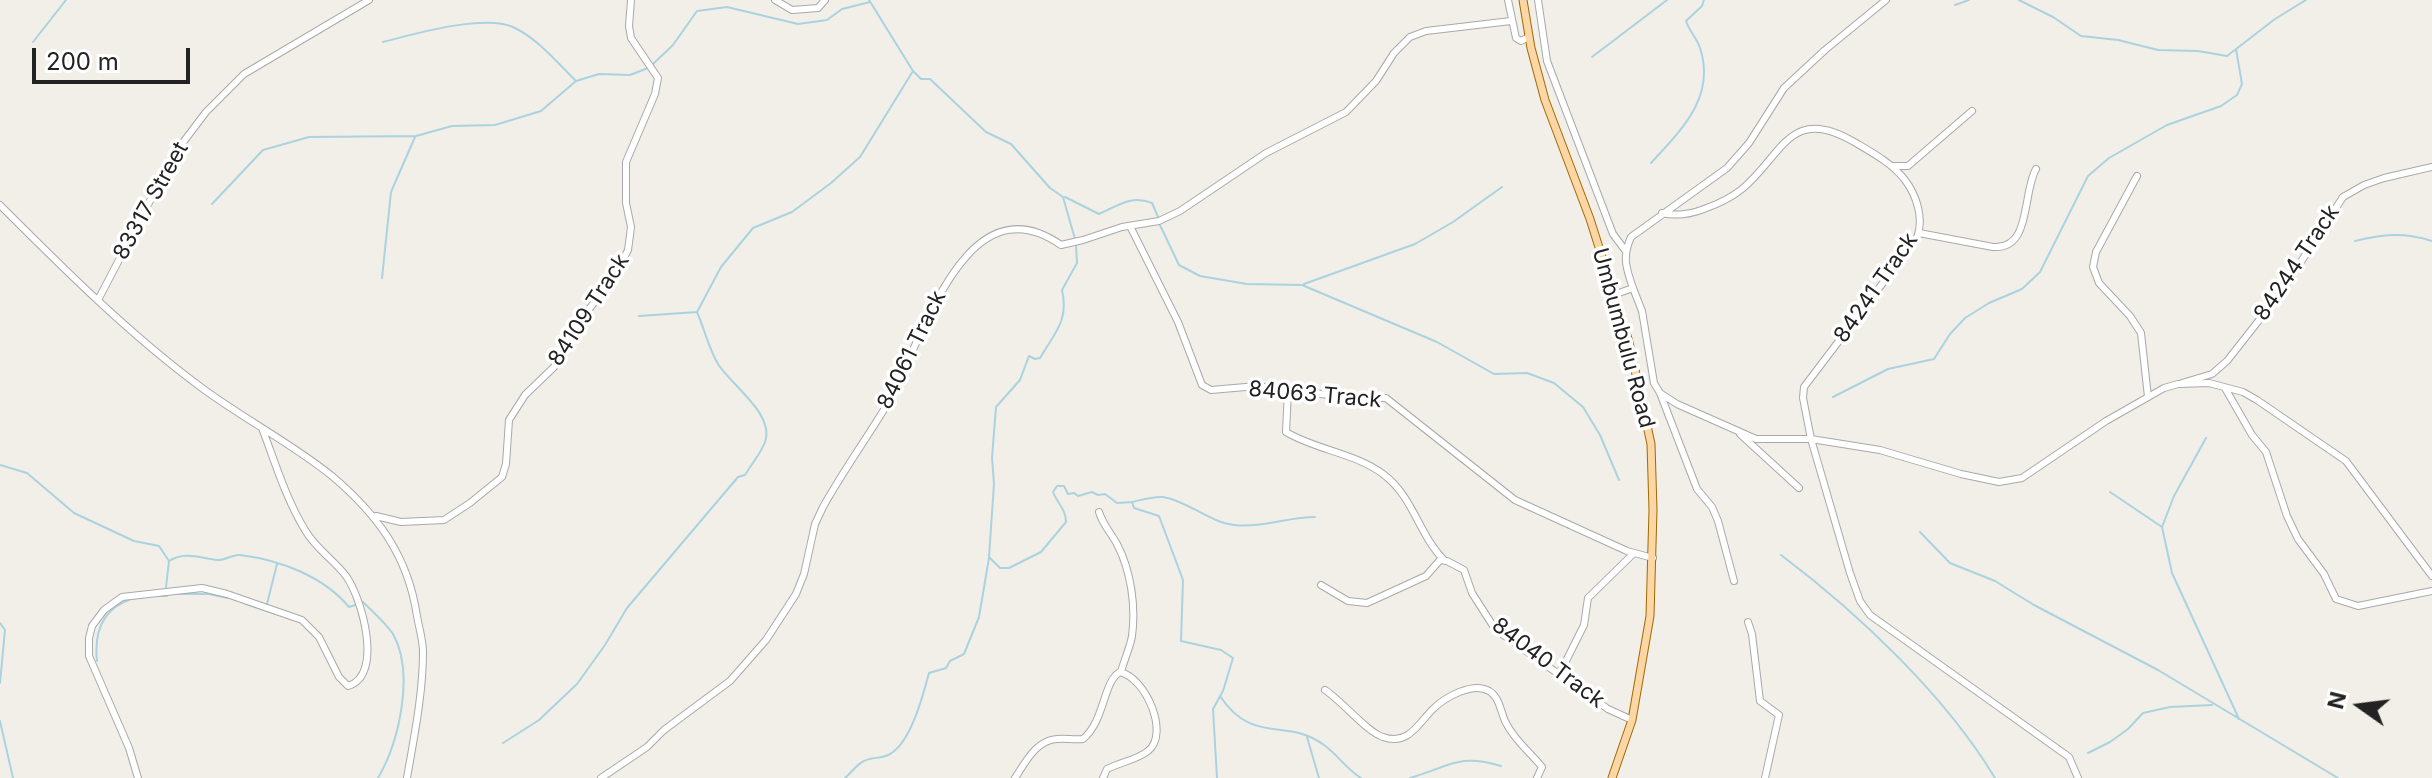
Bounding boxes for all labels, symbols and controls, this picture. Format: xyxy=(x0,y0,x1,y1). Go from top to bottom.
scale bar xyxy=(36,32,194,82)
text: 200 m xyxy=(46,47,119,76)
street label: 83317 Street xyxy=(108,138,194,264)
street label: 84244 Track xyxy=(2249,200,2345,326)
street label: 84241 Track xyxy=(1828,228,1924,348)
street label: Umbumbulu Road xyxy=(1586,245,1660,431)
street label: 84109 Track xyxy=(543,249,635,371)
street label: 84061 Track xyxy=(872,286,952,414)
street label: 84063 Track xyxy=(1247,376,1383,414)
street label: 84040 Track xyxy=(1486,612,1610,714)
north arrow xyxy=(2320,666,2400,746)
text: N xyxy=(2322,689,2351,711)

